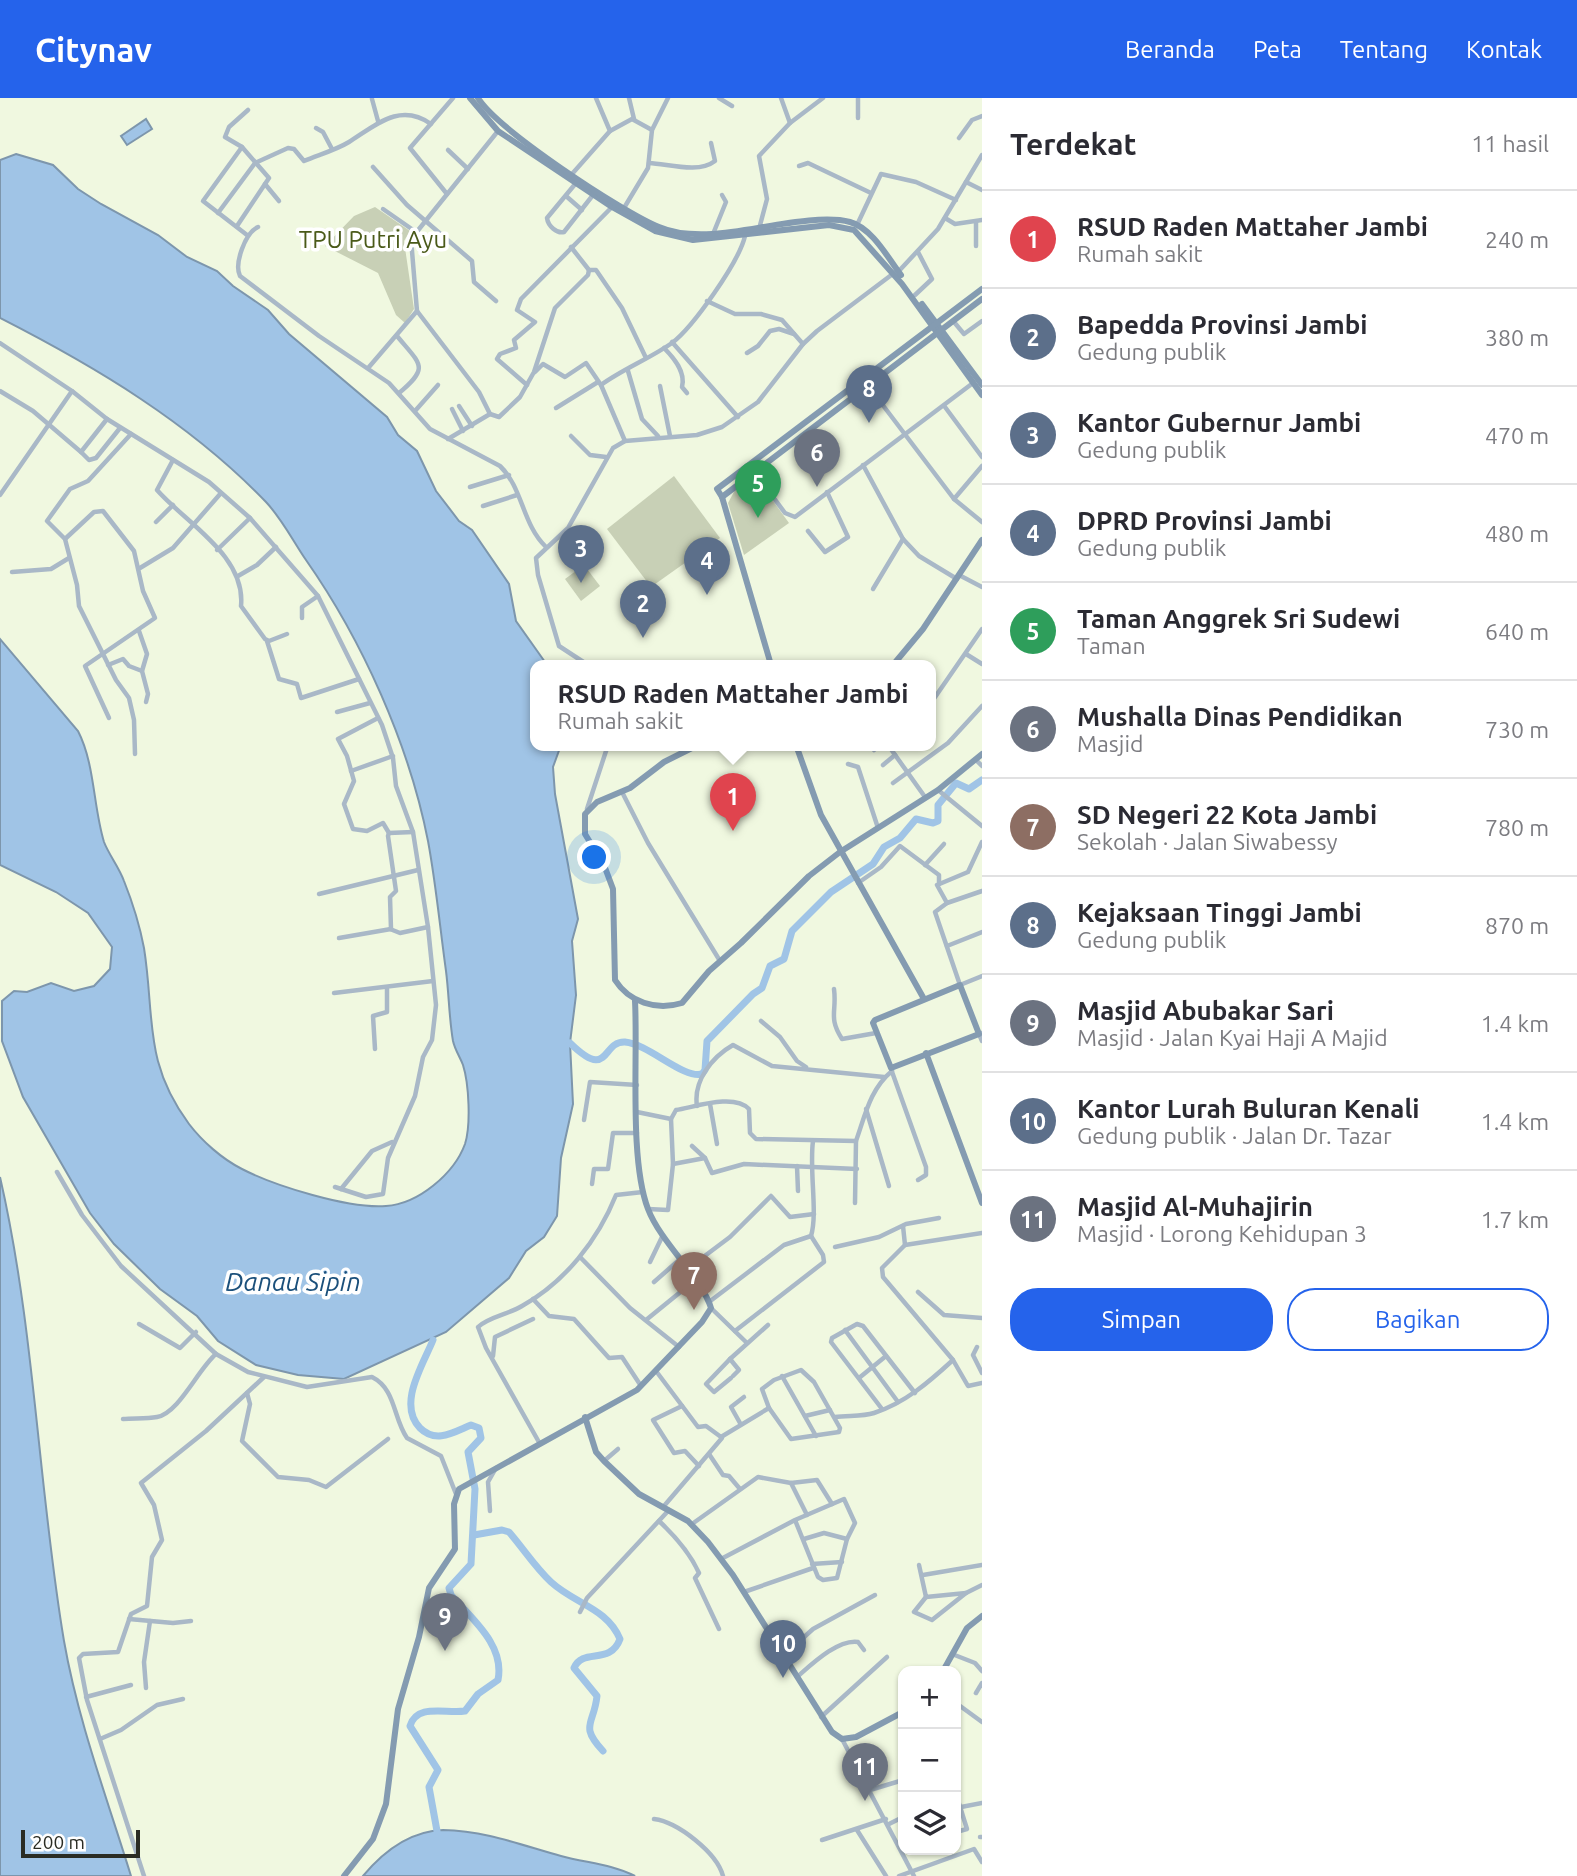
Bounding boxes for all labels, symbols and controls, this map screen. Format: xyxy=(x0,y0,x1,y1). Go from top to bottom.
text: Citynav xyxy=(35,31,152,68)
text: Beranda xyxy=(1125,36,1215,63)
text: Peta xyxy=(1253,36,1302,63)
text: Tentang xyxy=(1340,36,1428,63)
text: Kontak xyxy=(1466,36,1542,63)
text: Terdekat xyxy=(1010,127,1136,161)
text: 11 hasil xyxy=(1471,131,1549,156)
text: RSUD Raden Mattaher Jambi xyxy=(1077,212,1428,241)
park label: TPU Putri Ayu xyxy=(299,226,447,253)
text: 1 xyxy=(1027,227,1039,252)
text: 240 m xyxy=(1485,227,1549,252)
text: Rumah sakit xyxy=(1077,241,1203,266)
text: Bapedda Provinsi Jambi xyxy=(1077,310,1368,339)
text: 2 xyxy=(1027,325,1039,350)
text: 380 m xyxy=(1485,325,1549,350)
text: Gedung publik xyxy=(1077,339,1226,364)
pin: 8 xyxy=(846,365,892,423)
text: Kantor Gubernur Jambi xyxy=(1077,408,1361,437)
text: 3 xyxy=(1027,423,1039,448)
text: 470 m xyxy=(1485,423,1549,448)
pin: 6 xyxy=(794,429,840,487)
text: Gedung publik xyxy=(1077,437,1226,462)
pin: 5 xyxy=(735,460,781,518)
text: DPRD Provinsi Jambi xyxy=(1077,506,1332,535)
text: 4 xyxy=(1027,521,1039,546)
text: 480 m xyxy=(1485,521,1549,546)
pin: 3 xyxy=(558,525,604,583)
text: Gedung publik xyxy=(1077,535,1226,560)
pin: 4 xyxy=(684,537,730,595)
pin: 2 xyxy=(620,580,666,638)
text: Taman Anggrek Sri Sudewi xyxy=(1077,604,1400,633)
text: 5 xyxy=(1027,619,1039,644)
text: 640 m xyxy=(1485,619,1549,644)
text: Taman xyxy=(1077,633,1146,658)
popup xyxy=(530,660,936,751)
text: RSUD Raden Mattaher Jambi xyxy=(557,679,909,708)
text: Mushalla Dinas Pendidikan xyxy=(1077,702,1403,731)
text: Rumah sakit xyxy=(557,708,683,733)
text: 6 xyxy=(1027,717,1039,742)
text: 730 m xyxy=(1485,717,1549,742)
text: Masjid xyxy=(1077,731,1143,756)
pin: 1 xyxy=(710,773,756,831)
text: SD Negeri 22 Kota Jambi xyxy=(1077,800,1377,829)
text: 7 xyxy=(1027,815,1039,840)
text: 780 m xyxy=(1485,815,1549,840)
text: Sekolah · Jalan Siwabessy xyxy=(1077,829,1337,854)
your location xyxy=(577,840,611,874)
text: Kejaksaan Tinggi Jambi xyxy=(1077,898,1362,927)
text: 8 xyxy=(1027,913,1039,938)
text: 870 m xyxy=(1485,913,1549,938)
text: Gedung publik xyxy=(1077,927,1226,952)
text: Masjid Abubakar Sari xyxy=(1077,996,1334,1025)
text: 9 xyxy=(1027,1011,1039,1036)
text: 1.4 km xyxy=(1481,1011,1549,1036)
text: Masjid · Jalan Kyai Haji A Majid xyxy=(1077,1025,1388,1050)
text: Kantor Lurah Buluran Kenali xyxy=(1077,1094,1420,1123)
text: 10 xyxy=(1020,1109,1046,1134)
text: 1.4 km xyxy=(1481,1109,1549,1134)
text: Gedung publik · Jalan Dr. Tazar xyxy=(1077,1123,1392,1148)
text: Masjid Al-Muhajirin xyxy=(1077,1192,1313,1221)
text: 11 xyxy=(1020,1207,1046,1232)
text: 1.7 km xyxy=(1481,1207,1549,1232)
text: Masjid · Lorong Kehidupan 3 xyxy=(1077,1221,1367,1246)
pin: 7 xyxy=(671,1252,717,1310)
water label: Danau Sipin xyxy=(225,1267,361,1296)
button: Simpan xyxy=(1010,1288,1273,1351)
button: Bagikan xyxy=(1287,1288,1549,1351)
pin: 9 xyxy=(422,1593,468,1651)
pin: 10 xyxy=(760,1620,806,1678)
map controls xyxy=(898,1666,961,1855)
button: + xyxy=(898,1666,961,1729)
button: − xyxy=(898,1729,961,1792)
pin: 11 xyxy=(842,1743,888,1801)
button: layers xyxy=(898,1792,961,1855)
scale bar xyxy=(21,1827,140,1859)
text: 200 m xyxy=(32,1831,85,1853)

